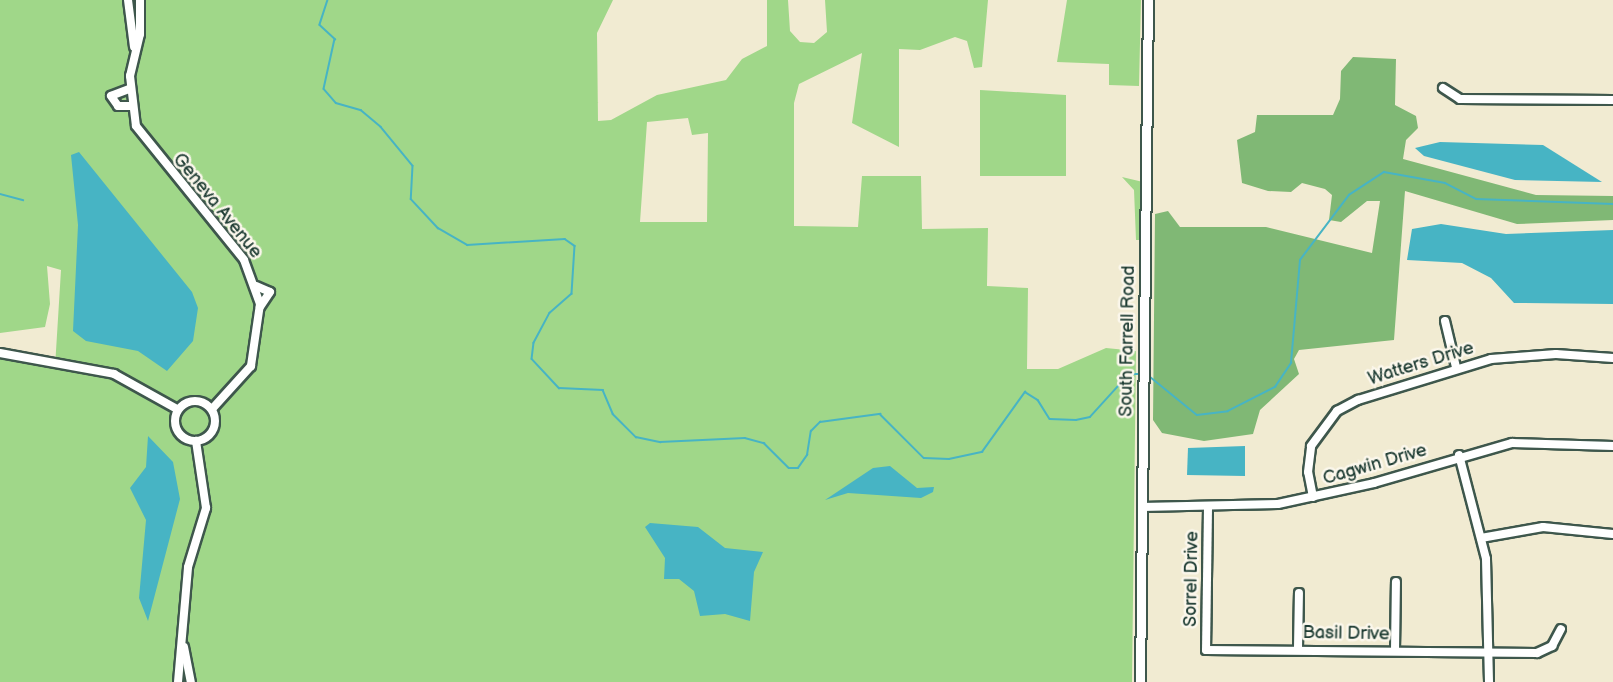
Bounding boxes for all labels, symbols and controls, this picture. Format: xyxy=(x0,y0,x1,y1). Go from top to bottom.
street label: Geneva Avenue xyxy=(168,149,266,263)
street label: South Farrell Road xyxy=(1116,265,1140,417)
street label: Watters Drive xyxy=(1366,338,1476,390)
street label: Cagwin Drive xyxy=(1321,440,1429,490)
street label: Sorrel Drive xyxy=(1180,531,1204,627)
street label: Basil Drive xyxy=(1302,622,1390,646)

